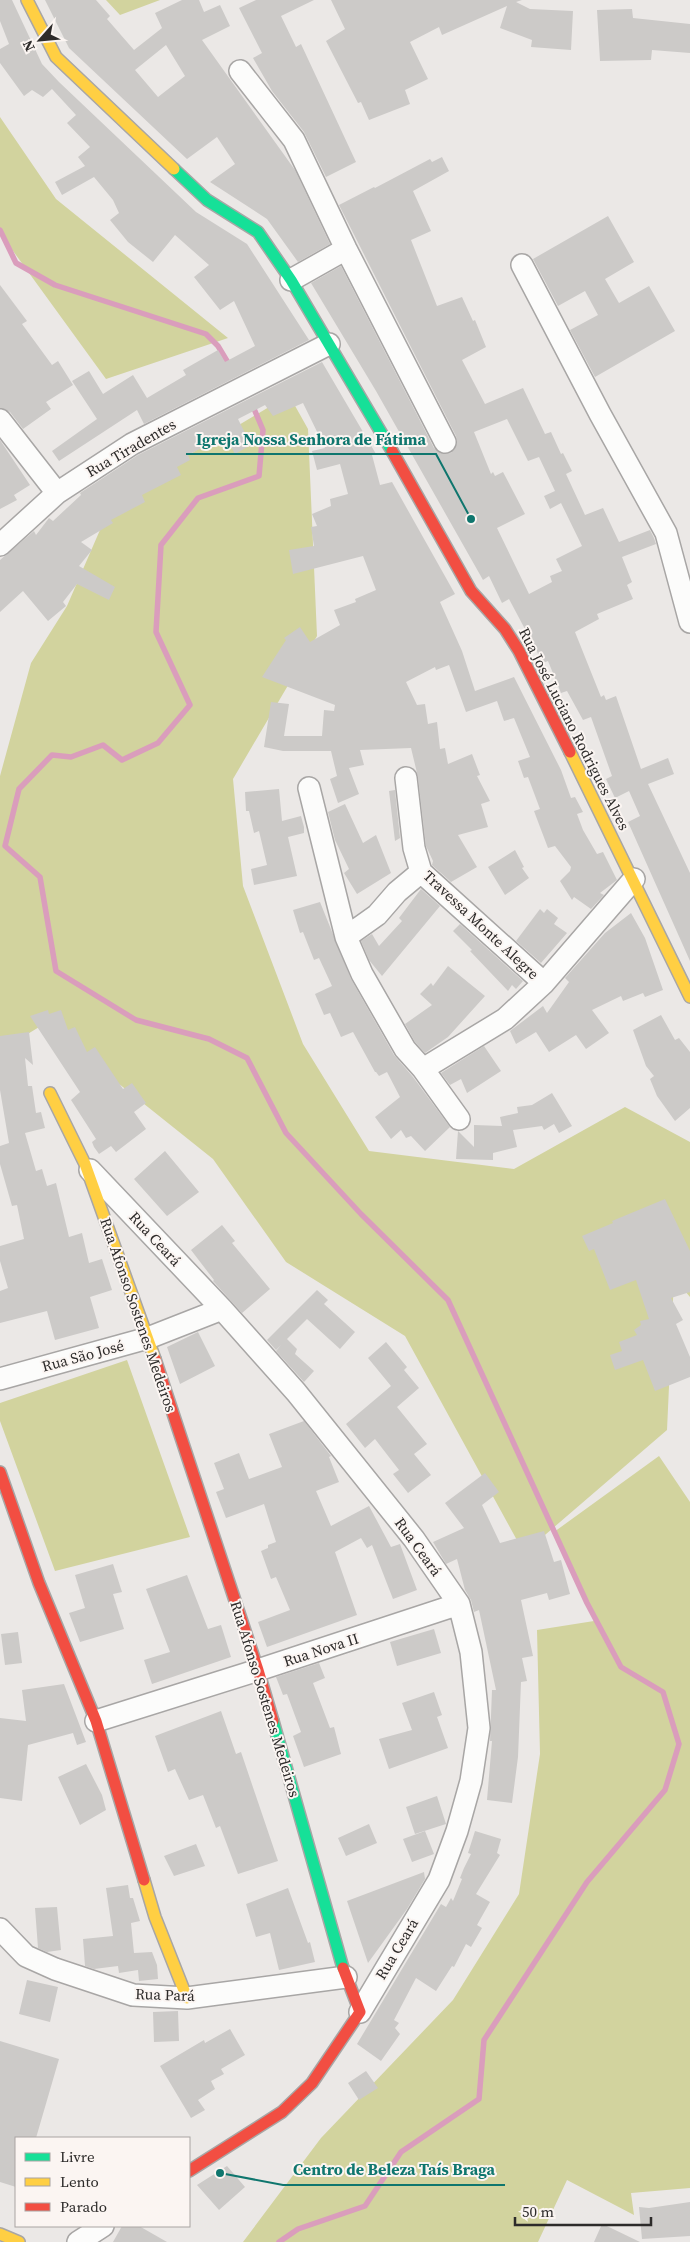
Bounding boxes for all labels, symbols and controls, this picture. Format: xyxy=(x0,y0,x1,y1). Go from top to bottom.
north arrow xyxy=(15,15,65,65)
text: N xyxy=(17,37,40,55)
street label: Rua Tiradentes xyxy=(82,413,180,482)
callout: Igreja Nossa Senhora de Fátima xyxy=(186,423,436,454)
text: Igreja Nossa Senhora de Fátima xyxy=(196,428,426,450)
street label: Rua José Luciano Rodrigues Alves xyxy=(514,624,635,834)
street label: Travessa Monte Alegre xyxy=(419,865,544,984)
street label: Rua Ceará xyxy=(125,1207,186,1271)
street label: Rua Afonso Sostenes Medeiros xyxy=(95,1215,182,1415)
street label: Rua São José xyxy=(39,1334,127,1377)
street label: Rua Ceará xyxy=(390,1513,447,1581)
street label: Rua Afonso Sostenes Medeiros xyxy=(226,1598,305,1800)
street label: Rua Nova II xyxy=(280,1627,361,1672)
street label: Rua Ceará xyxy=(370,1914,423,1983)
street label: Rua Pará xyxy=(135,1983,196,2006)
legend xyxy=(15,2137,190,2227)
text: Livre xyxy=(60,2146,95,2167)
callout: Centro de Beleza Taís Braga xyxy=(283,2154,505,2185)
text: Centro de Beleza Taís Braga xyxy=(293,2158,496,2180)
text: Lento xyxy=(60,2171,99,2192)
scale bar xyxy=(515,2194,651,2226)
text: Parado xyxy=(60,2196,107,2217)
text: 50 m xyxy=(522,2201,554,2222)

